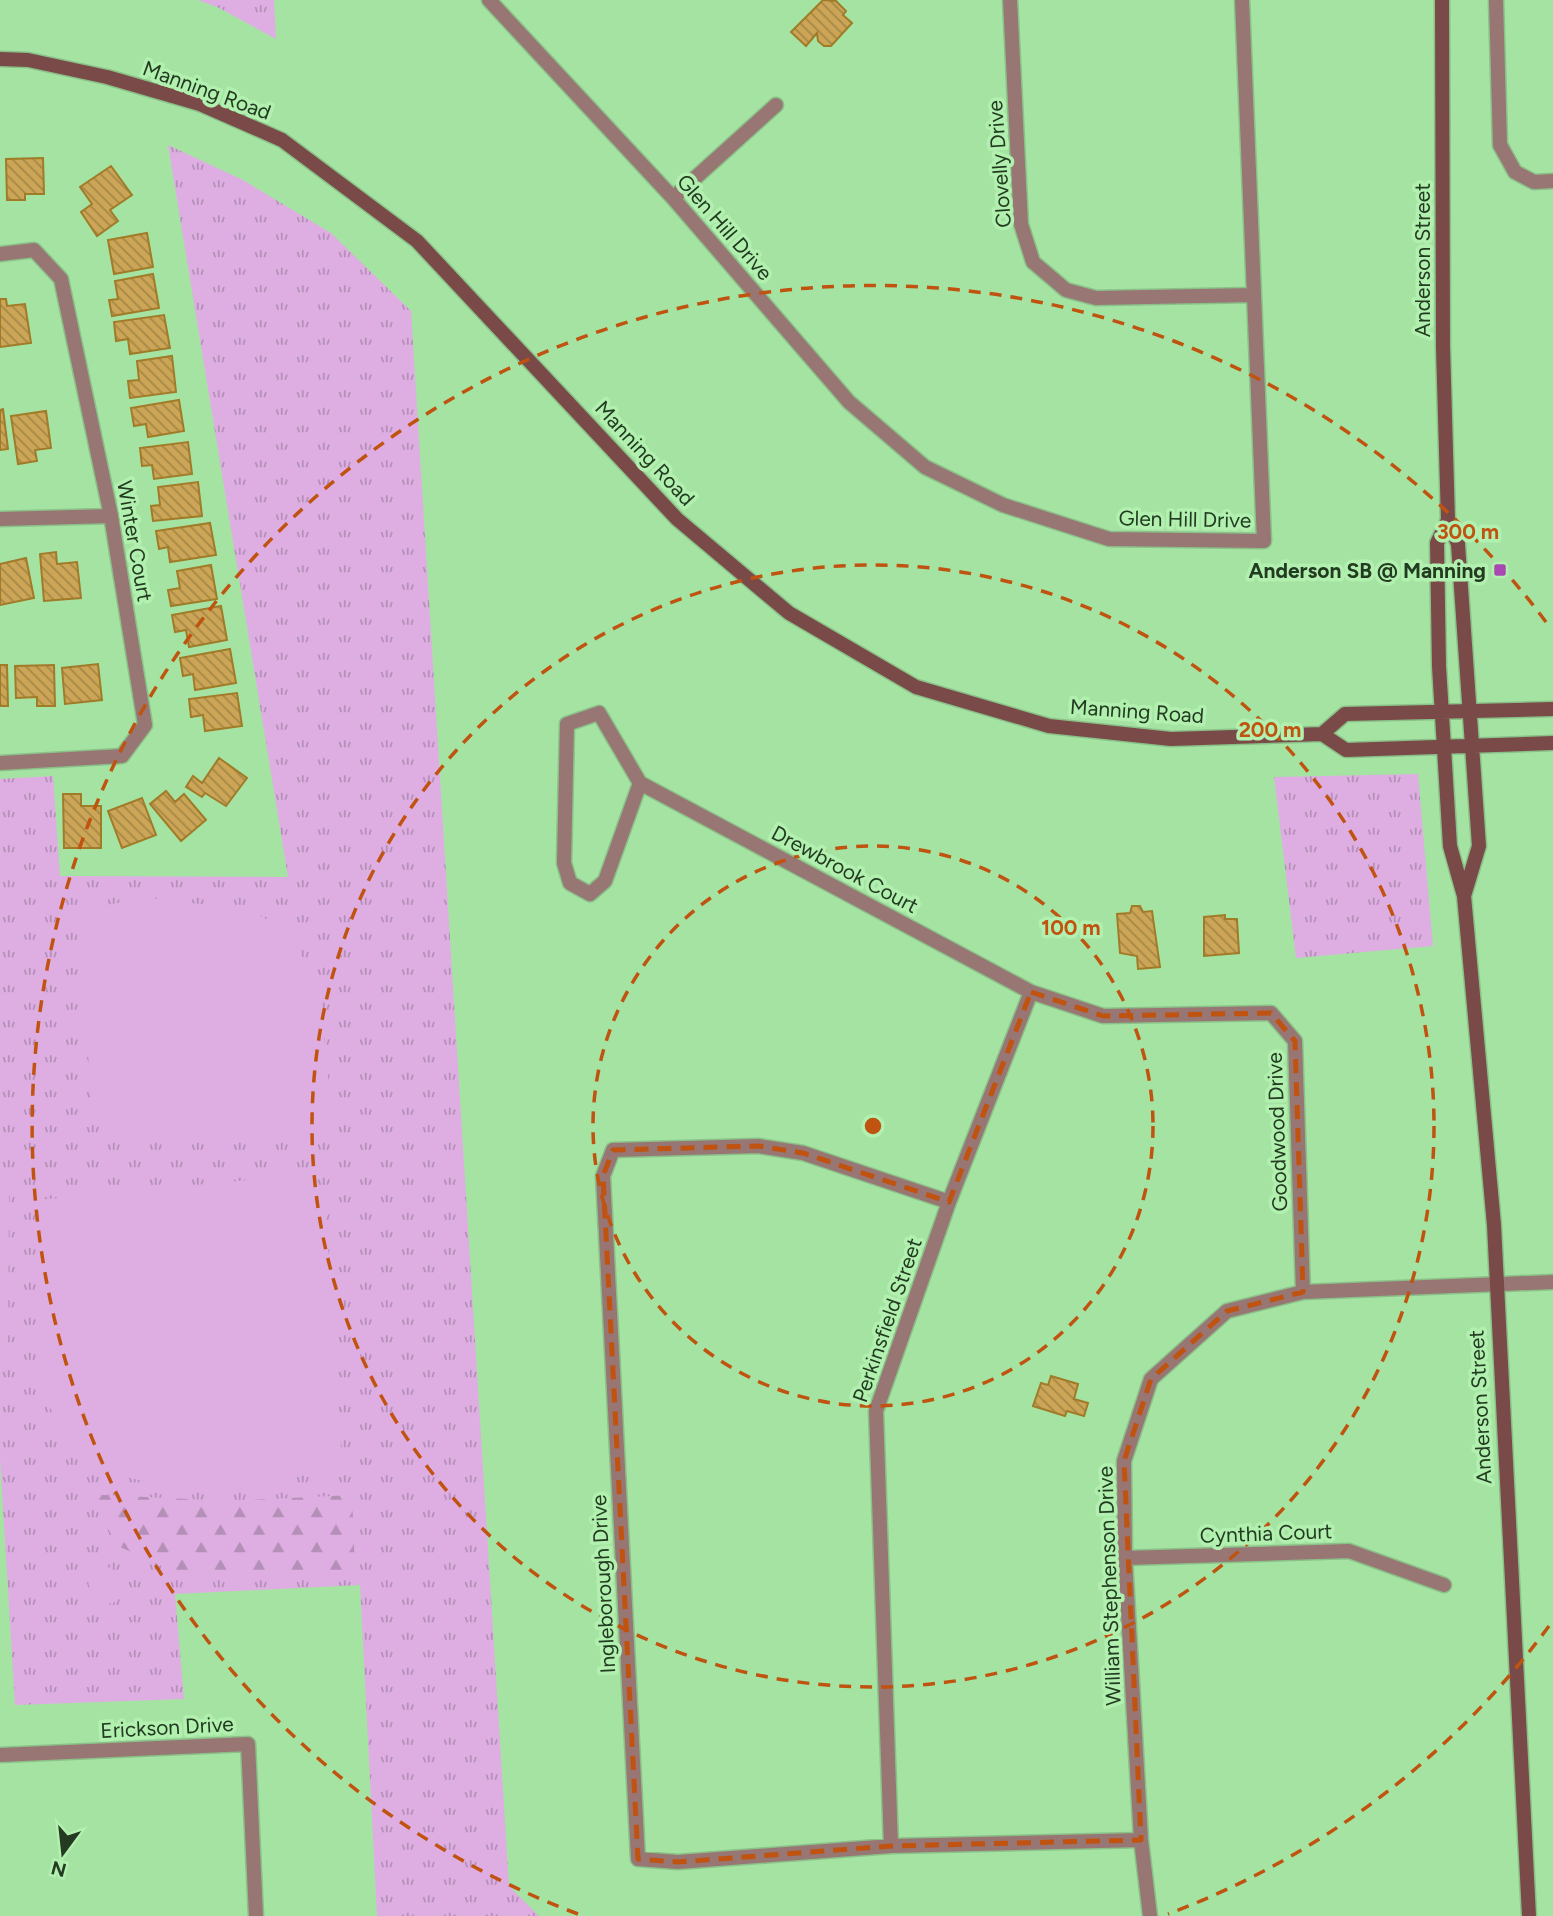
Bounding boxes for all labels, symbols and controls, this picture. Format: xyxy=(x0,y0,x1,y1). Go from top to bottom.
street label: Manning Road xyxy=(140,55,274,125)
street label: Clovelly Drive xyxy=(982,99,1016,229)
street label: Glen Hill Drive xyxy=(672,169,778,285)
street label: Anderson Street xyxy=(1410,183,1435,337)
street label: Manning Road xyxy=(590,395,700,511)
street label: Winter Court xyxy=(112,479,158,604)
street label: Glen Hill Drive xyxy=(1118,505,1252,533)
text: 300 m xyxy=(1437,519,1499,544)
place label: Anderson SB @ Manning xyxy=(1249,558,1486,583)
marker: Anderson SB @ Manning xyxy=(1492,562,1508,578)
street label: Manning Road xyxy=(1069,694,1205,728)
text: 200 m xyxy=(1239,717,1301,742)
street label: Drewbrook Court xyxy=(767,820,923,918)
text: 100 m xyxy=(1041,915,1101,940)
street label: Goodwood Drive xyxy=(1262,1052,1292,1212)
centre of rings xyxy=(861,1114,885,1138)
street label: Perkinsfield Street xyxy=(847,1235,927,1405)
street label: Anderson Street xyxy=(1463,1329,1497,1485)
street label: William Stephenson Drive xyxy=(1092,1466,1126,1706)
street label: Ingleborough Drive xyxy=(586,1494,620,1674)
street label: Cynthia Court xyxy=(1199,1518,1333,1548)
street label: Erickson Drive xyxy=(100,1711,234,1743)
north arrow xyxy=(28,1818,98,1888)
text: N xyxy=(49,1856,69,1882)

